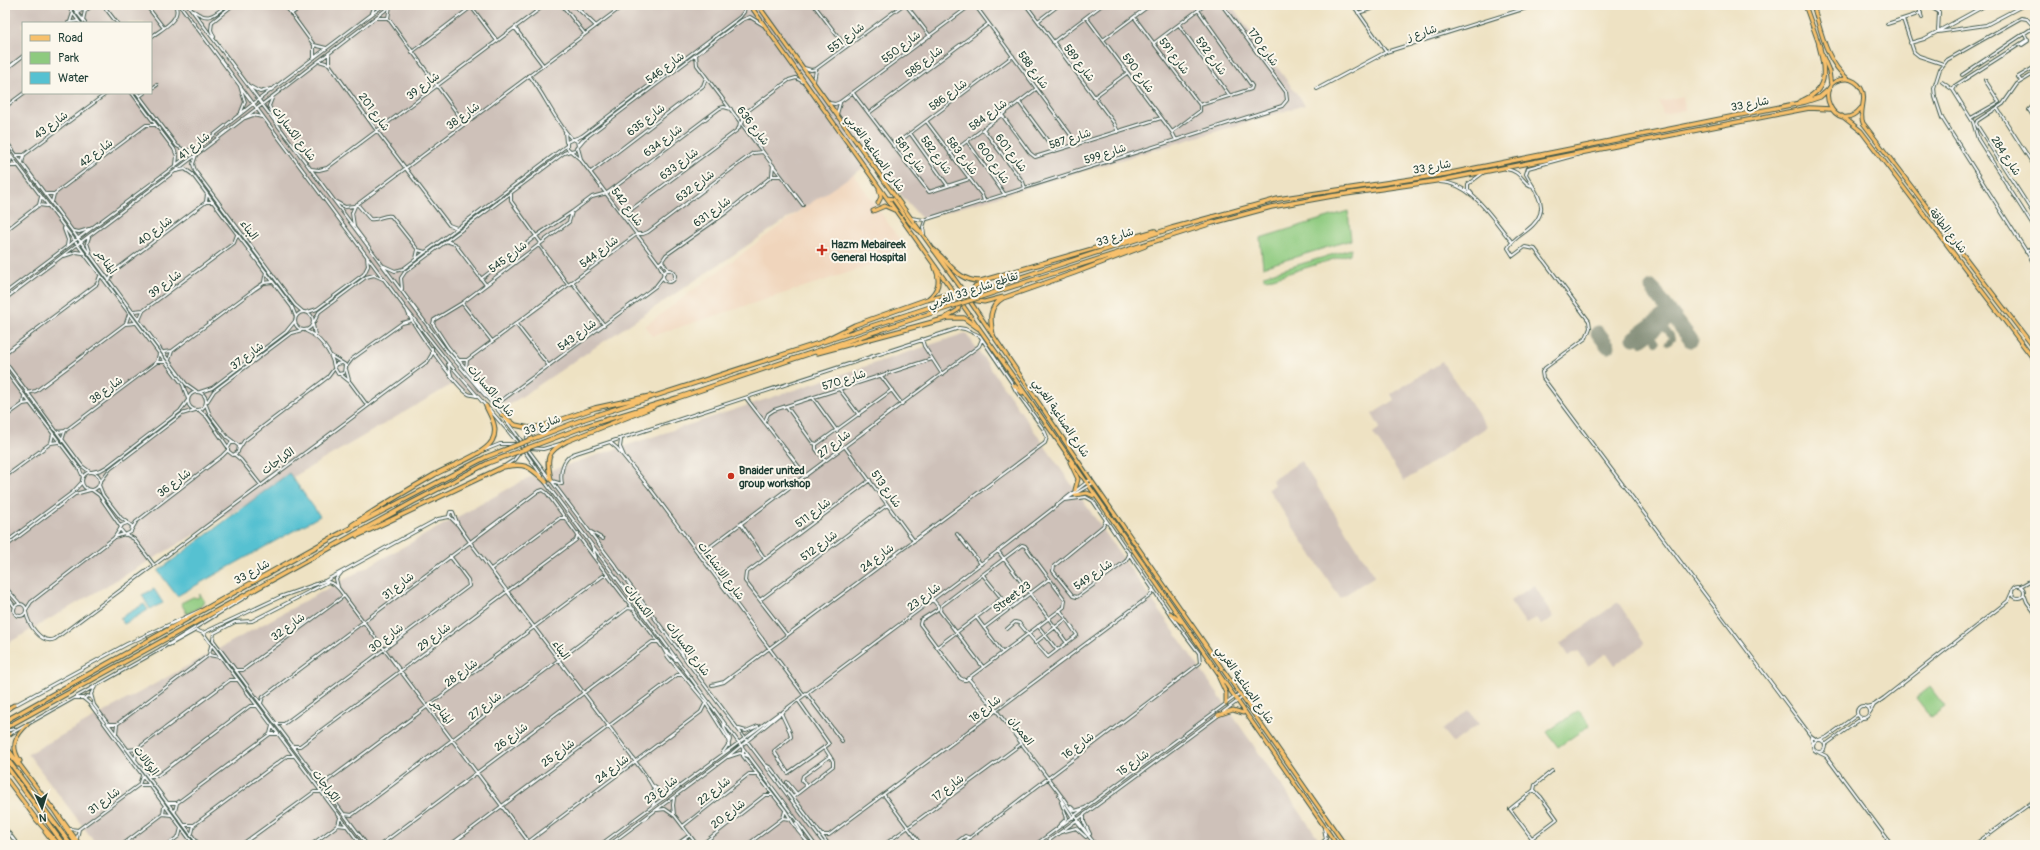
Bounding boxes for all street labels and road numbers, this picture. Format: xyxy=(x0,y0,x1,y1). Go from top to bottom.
street label: شارع 551 xyxy=(825,20,868,57)
street label: شارع ز xyxy=(1405,22,1439,46)
street label: شارع 170 xyxy=(1243,25,1281,70)
street label: شارع 550 xyxy=(879,28,924,68)
street label: شارع 592 xyxy=(1191,34,1229,79)
street label: شارع 591 xyxy=(1155,35,1192,78)
street label: شارع 589 xyxy=(1059,42,1097,85)
street label: شارع 585 xyxy=(903,44,947,82)
street label: شارع 546 xyxy=(643,49,688,88)
street label: شارع 588 xyxy=(1013,49,1051,92)
street label: شارع 590 xyxy=(1118,51,1157,96)
street label: شارع 39 xyxy=(404,69,443,104)
street label: شارع 586 xyxy=(926,77,971,115)
street label: شارع 201 xyxy=(354,90,392,135)
street label: شارع 33 xyxy=(1730,94,1771,116)
street label: شارع 584 xyxy=(966,97,1011,135)
street label: شارع 38 xyxy=(444,100,483,134)
street label: شارع 635 xyxy=(624,101,669,140)
street label: شارع الكسارات xyxy=(268,104,319,165)
street label: شارع 636 xyxy=(733,104,772,149)
street label: شارع 43 xyxy=(32,108,72,143)
street label: شارع الصناعية الغربي xyxy=(839,112,907,196)
street label: شارع 634 xyxy=(641,122,686,161)
street label: شارع 587 xyxy=(1047,126,1093,154)
street label: شارع 41 xyxy=(176,129,214,164)
street label: شارع 601 xyxy=(991,131,1030,176)
street label: شارع 582 xyxy=(916,133,954,178)
street label: شارع 581 xyxy=(891,134,928,177)
street label: شارع 284 xyxy=(1987,134,2024,179)
street label: شارع 583 xyxy=(942,135,980,179)
street label: شارع 42 xyxy=(77,136,117,171)
street label: شارع 600 xyxy=(972,140,1012,187)
street label: شارع 599 xyxy=(1082,141,1128,169)
street label: شارع 633 xyxy=(657,145,702,184)
street label: شارع 33 xyxy=(1412,157,1452,179)
street label: شارع 632 xyxy=(673,167,718,206)
street label: شارع 542 xyxy=(607,185,646,230)
street label: شارع 631 xyxy=(691,194,734,232)
street label: شارع الطاقة xyxy=(1925,206,1969,257)
street label: شارع 40 xyxy=(135,214,176,250)
street label: البناء xyxy=(237,218,261,243)
street label: شارع 33 xyxy=(1095,225,1136,251)
street label: شارع 544 xyxy=(577,233,622,272)
street label: شارع 545 xyxy=(486,238,531,277)
street label: المناجر xyxy=(92,246,119,277)
street label: شارع 39 xyxy=(146,267,185,302)
street label: تقاطع شارع 33 الغربي xyxy=(926,269,1022,315)
street label: شارع 543 xyxy=(555,316,600,355)
street label: شارع 37 xyxy=(228,339,267,374)
street label: شارع الكسارات xyxy=(463,362,517,421)
street label: شارع 570 xyxy=(820,367,868,395)
street label: شارع 38 xyxy=(87,374,126,408)
street label: شارع الصناعية الغربي xyxy=(1027,376,1092,462)
street label: شارع 33 xyxy=(522,412,563,440)
street label: شارع 27 xyxy=(815,427,854,462)
street label: الكراجات xyxy=(259,445,297,477)
street label: شارع 36 xyxy=(155,466,195,501)
street label: شارع 513 xyxy=(867,468,904,511)
street label: شارع 511 xyxy=(793,496,834,532)
street label: شارع 512 xyxy=(798,528,841,566)
street label: شارع الانشاءات xyxy=(693,540,747,604)
street label: شارع 24 xyxy=(858,541,898,576)
street label: شارع 33 xyxy=(232,557,273,589)
street label: شارع 549 xyxy=(1071,557,1116,595)
street label: شارع 31 xyxy=(380,570,418,604)
street label: Street 23 xyxy=(990,579,1034,615)
street label: شارع 23 xyxy=(905,580,944,615)
street label: الكسارات xyxy=(621,582,655,620)
street label: شارع 32 xyxy=(269,610,309,645)
street label: شارع الكسارات xyxy=(662,619,713,680)
street label: شارع 29 xyxy=(415,620,454,655)
street label: شارع 30 xyxy=(366,621,407,657)
street label: البناء xyxy=(549,638,573,663)
street label: شارع الصناعية الغربي xyxy=(1210,644,1277,729)
street label: شارع 28 xyxy=(442,656,481,691)
street label: شارع 27 xyxy=(466,689,505,724)
street label: شارع 18 xyxy=(967,693,1005,727)
street label: المناجر xyxy=(428,697,455,727)
street label: العمران xyxy=(1006,714,1036,748)
street label: شارع 26 xyxy=(492,720,532,755)
street label: شارع 16 xyxy=(1059,730,1098,764)
street label: شارع 25 xyxy=(539,736,578,771)
street label: الوكالات xyxy=(130,744,161,779)
street label: شارع 15 xyxy=(1114,747,1153,781)
street label: شارع 24 xyxy=(593,752,633,787)
street label: الكراجات xyxy=(310,767,342,805)
street label: شارع 17 xyxy=(930,772,968,806)
street label: شارع 23 xyxy=(642,773,681,808)
street label: شارع 22 xyxy=(695,774,734,810)
street label: شارع 31 xyxy=(85,785,124,819)
street label: شارع 20 xyxy=(708,797,749,833)

